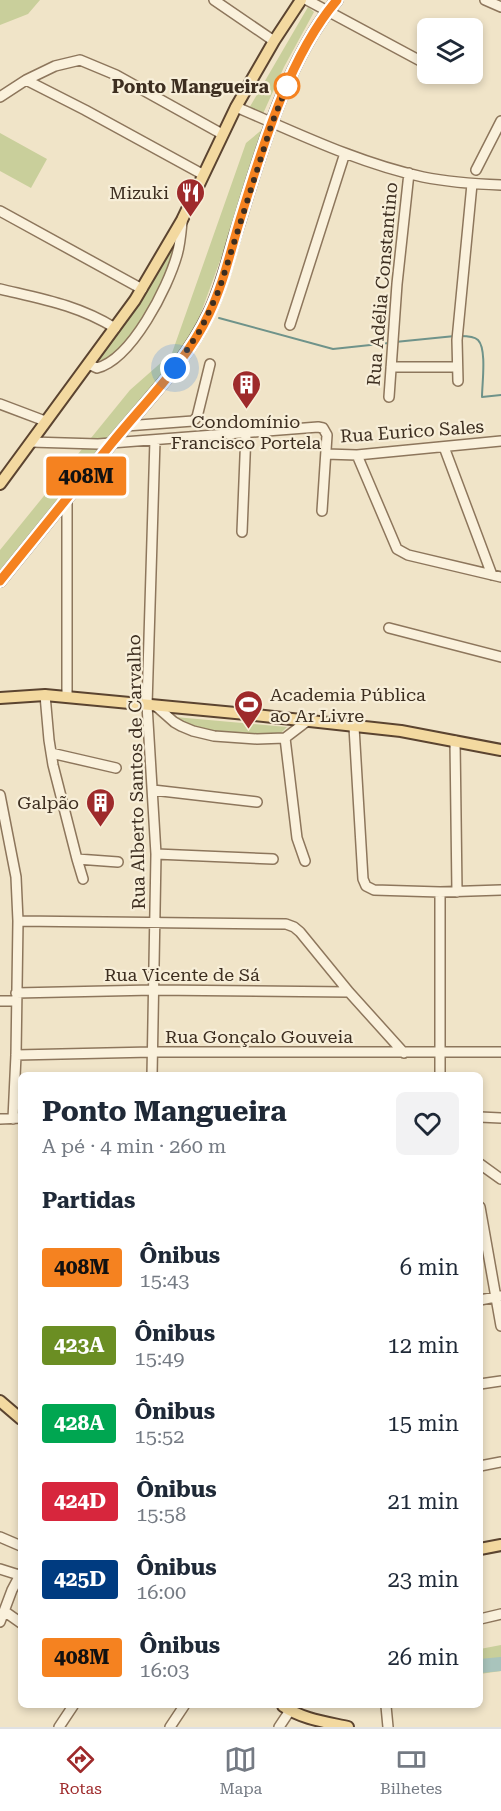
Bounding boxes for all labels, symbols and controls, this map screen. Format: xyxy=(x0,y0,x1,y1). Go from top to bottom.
map controls xyxy=(417,18,483,84)
button: layers xyxy=(417,18,483,84)
marker: Ponto Mangueira xyxy=(274,73,300,99)
place label: Ponto Mangueira xyxy=(112,76,269,97)
restaurant icon: Mizuki xyxy=(174,176,206,218)
street label: Rua Adélia Constantino xyxy=(363,181,401,387)
place label: Mizuki xyxy=(109,182,169,203)
your location xyxy=(160,353,190,383)
building icon: Condomínio Francisco Portela xyxy=(230,368,262,410)
place label: Condomínio Francisco Portela xyxy=(171,411,322,453)
street label: Rua Eurico Sales xyxy=(339,415,485,447)
line badge: 408M xyxy=(44,456,128,496)
text: 408M xyxy=(58,464,114,488)
street label: Rua Alberto Santos de Carvalho xyxy=(123,634,149,910)
place label: Academia Pública ao Ar Livre xyxy=(270,684,426,726)
sports icon: Academia Pública ao Ar Livre xyxy=(233,688,265,730)
building icon: Galpão xyxy=(84,786,116,828)
place label: Galpão xyxy=(17,792,79,813)
street label: Rua Vicente de Sá xyxy=(104,964,260,985)
street label: Rua Gonçalo Gouveia xyxy=(165,1026,353,1047)
button: heart xyxy=(396,1092,459,1155)
text: Ponto Mangueira xyxy=(42,1095,287,1128)
text: A pé · 4 min · 260 m xyxy=(42,1134,226,1158)
text: Partidas xyxy=(42,1188,135,1213)
text: Ônibus xyxy=(140,1243,220,1268)
text: 408M xyxy=(54,1255,110,1279)
text: 6 min xyxy=(400,1255,459,1280)
text: 15:43 xyxy=(140,1268,190,1292)
text: Ônibus xyxy=(134,1321,215,1346)
text: 423A xyxy=(54,1333,104,1357)
text: 12 min xyxy=(388,1333,459,1358)
text: 15:49 xyxy=(134,1346,184,1370)
text: Ônibus xyxy=(134,1399,215,1424)
text: 428A xyxy=(54,1411,104,1435)
text: 15 min xyxy=(388,1411,459,1436)
text: 15:52 xyxy=(134,1424,184,1448)
text: Ônibus xyxy=(136,1477,217,1502)
text: 424D xyxy=(54,1489,106,1513)
text: 21 min xyxy=(388,1489,459,1514)
text: 15:58 xyxy=(136,1502,186,1526)
text: Ônibus xyxy=(136,1555,217,1580)
text: 425D xyxy=(54,1567,106,1591)
text: 23 min xyxy=(388,1567,459,1592)
text: 16:00 xyxy=(136,1580,186,1604)
text: Ônibus xyxy=(140,1633,220,1658)
text: 408M xyxy=(54,1645,110,1669)
text: 26 min xyxy=(388,1645,459,1670)
text: 16:03 xyxy=(140,1658,190,1682)
tab: Rotas xyxy=(59,1743,102,1798)
tab: Mapa xyxy=(220,1743,262,1798)
tab: Bilhetes xyxy=(380,1743,442,1798)

